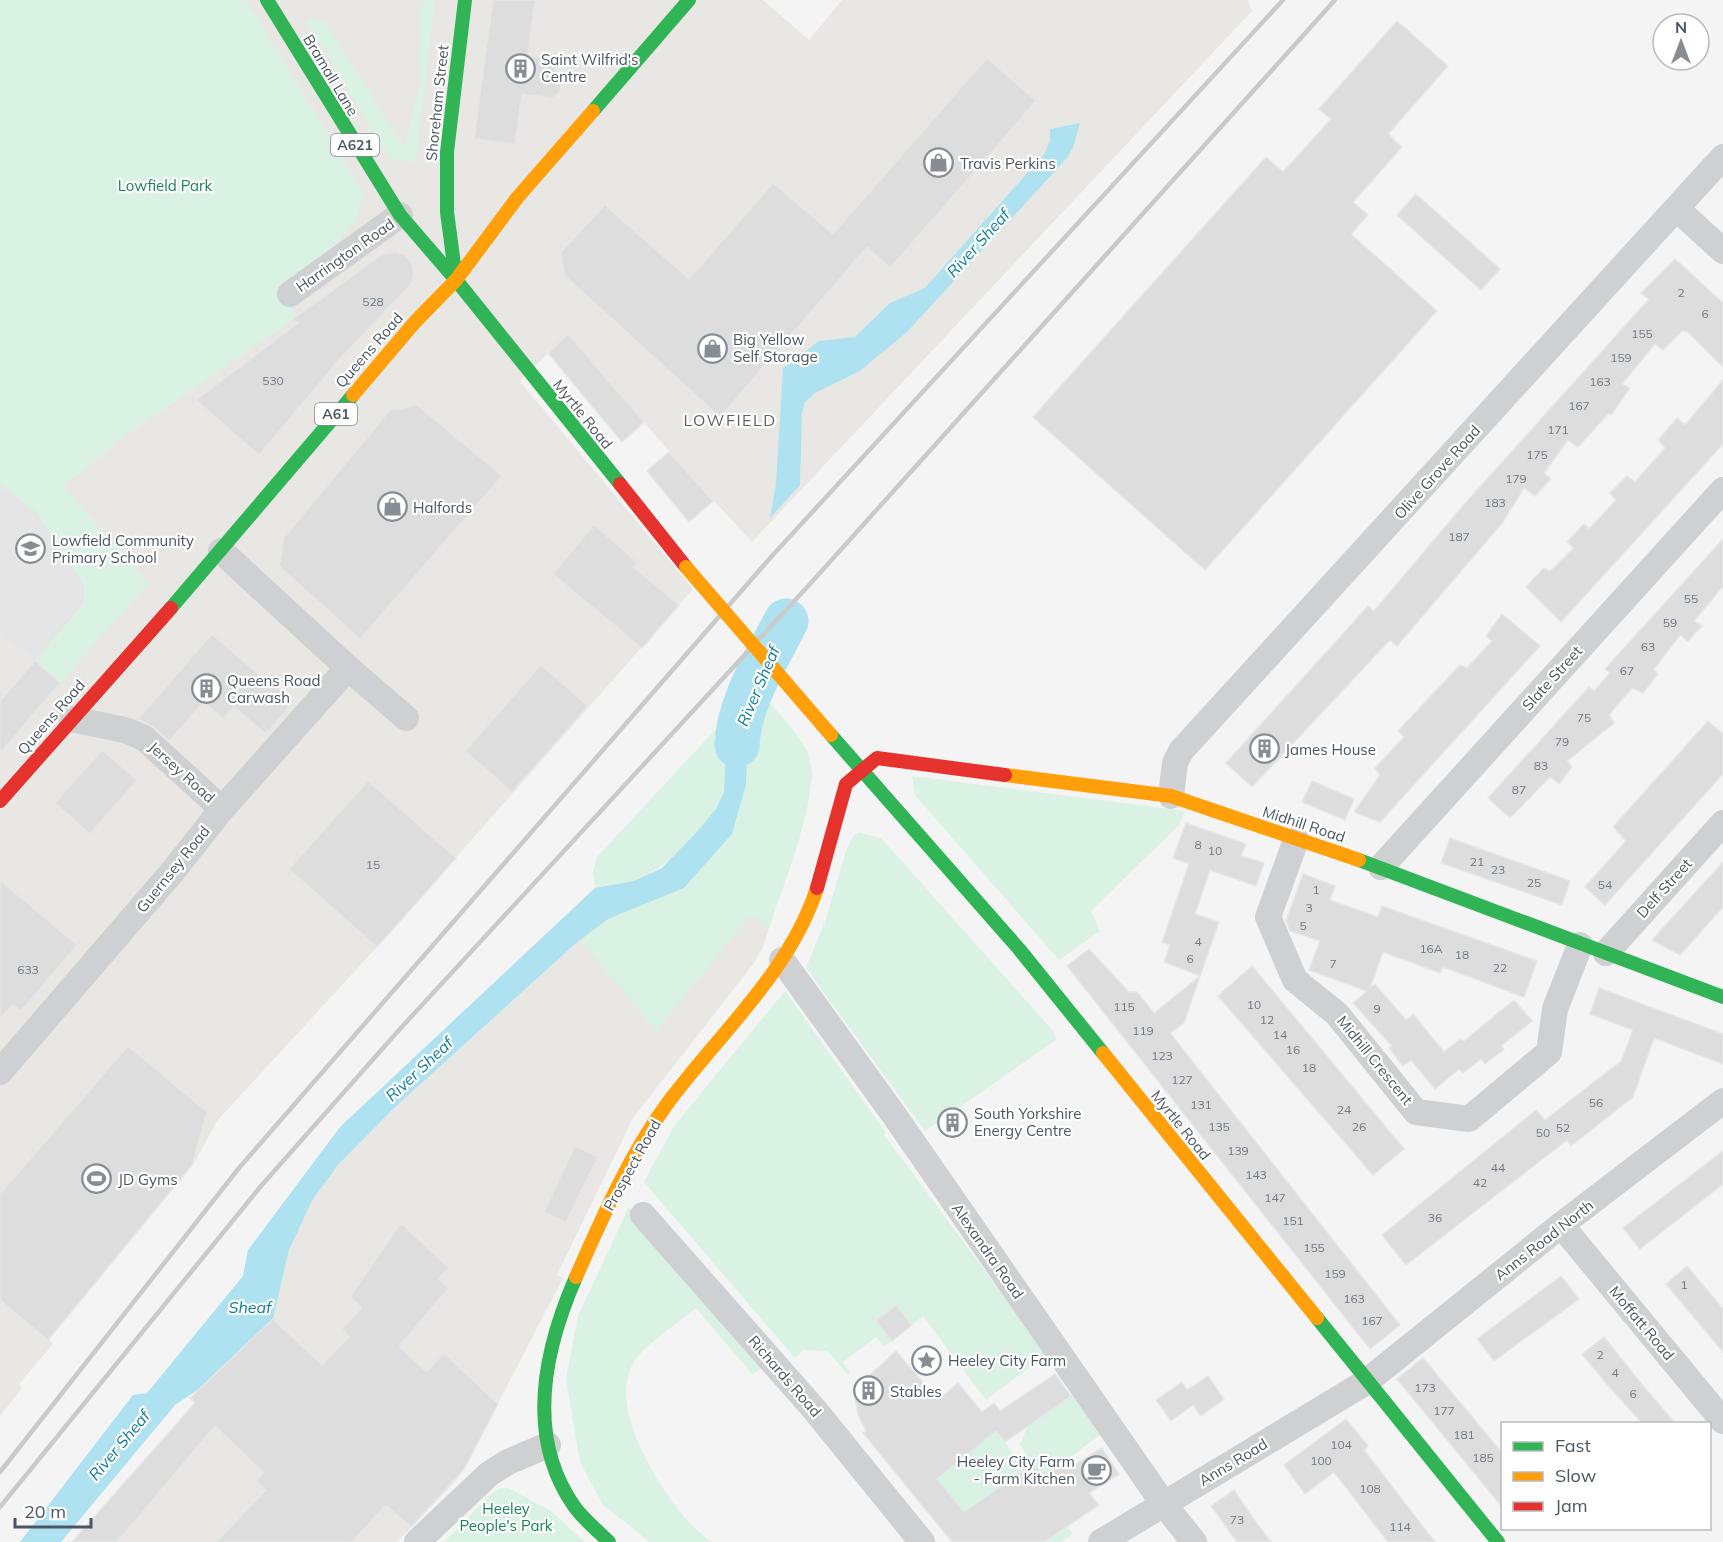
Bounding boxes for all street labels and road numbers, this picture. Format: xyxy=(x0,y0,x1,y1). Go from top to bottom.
street label: Bramall Lane xyxy=(299,31,363,119)
street label: Shoreham Street xyxy=(421,44,453,162)
road number: A621 xyxy=(331,134,379,156)
street label: Harrington Road xyxy=(292,214,398,296)
street label: Queens Road xyxy=(331,308,407,392)
street label: Myrtle Road xyxy=(549,375,617,453)
road number: A61 xyxy=(315,403,357,425)
street label: Olive Grove Road xyxy=(1390,421,1484,523)
street label: Slate Street xyxy=(1518,642,1586,714)
street label: Queens Road xyxy=(13,675,89,759)
street label: Jersey Road xyxy=(145,737,219,807)
street label: Midhill Road xyxy=(1260,802,1348,846)
street label: Guernsey Road xyxy=(132,822,214,916)
street label: Delf Street xyxy=(1632,854,1696,922)
street label: Midhill Crescent xyxy=(1333,1011,1417,1109)
street label: Myrtle Road xyxy=(1147,1086,1215,1164)
street label: Prospect Road xyxy=(599,1116,665,1214)
street label: Anns Road North xyxy=(1491,1195,1597,1285)
street label: Alexandra Road xyxy=(948,1199,1028,1303)
street label: Moffatt Road xyxy=(1605,1282,1679,1364)
street label: Richards Road xyxy=(744,1331,826,1421)
street label: Anns Road xyxy=(1195,1434,1271,1490)

